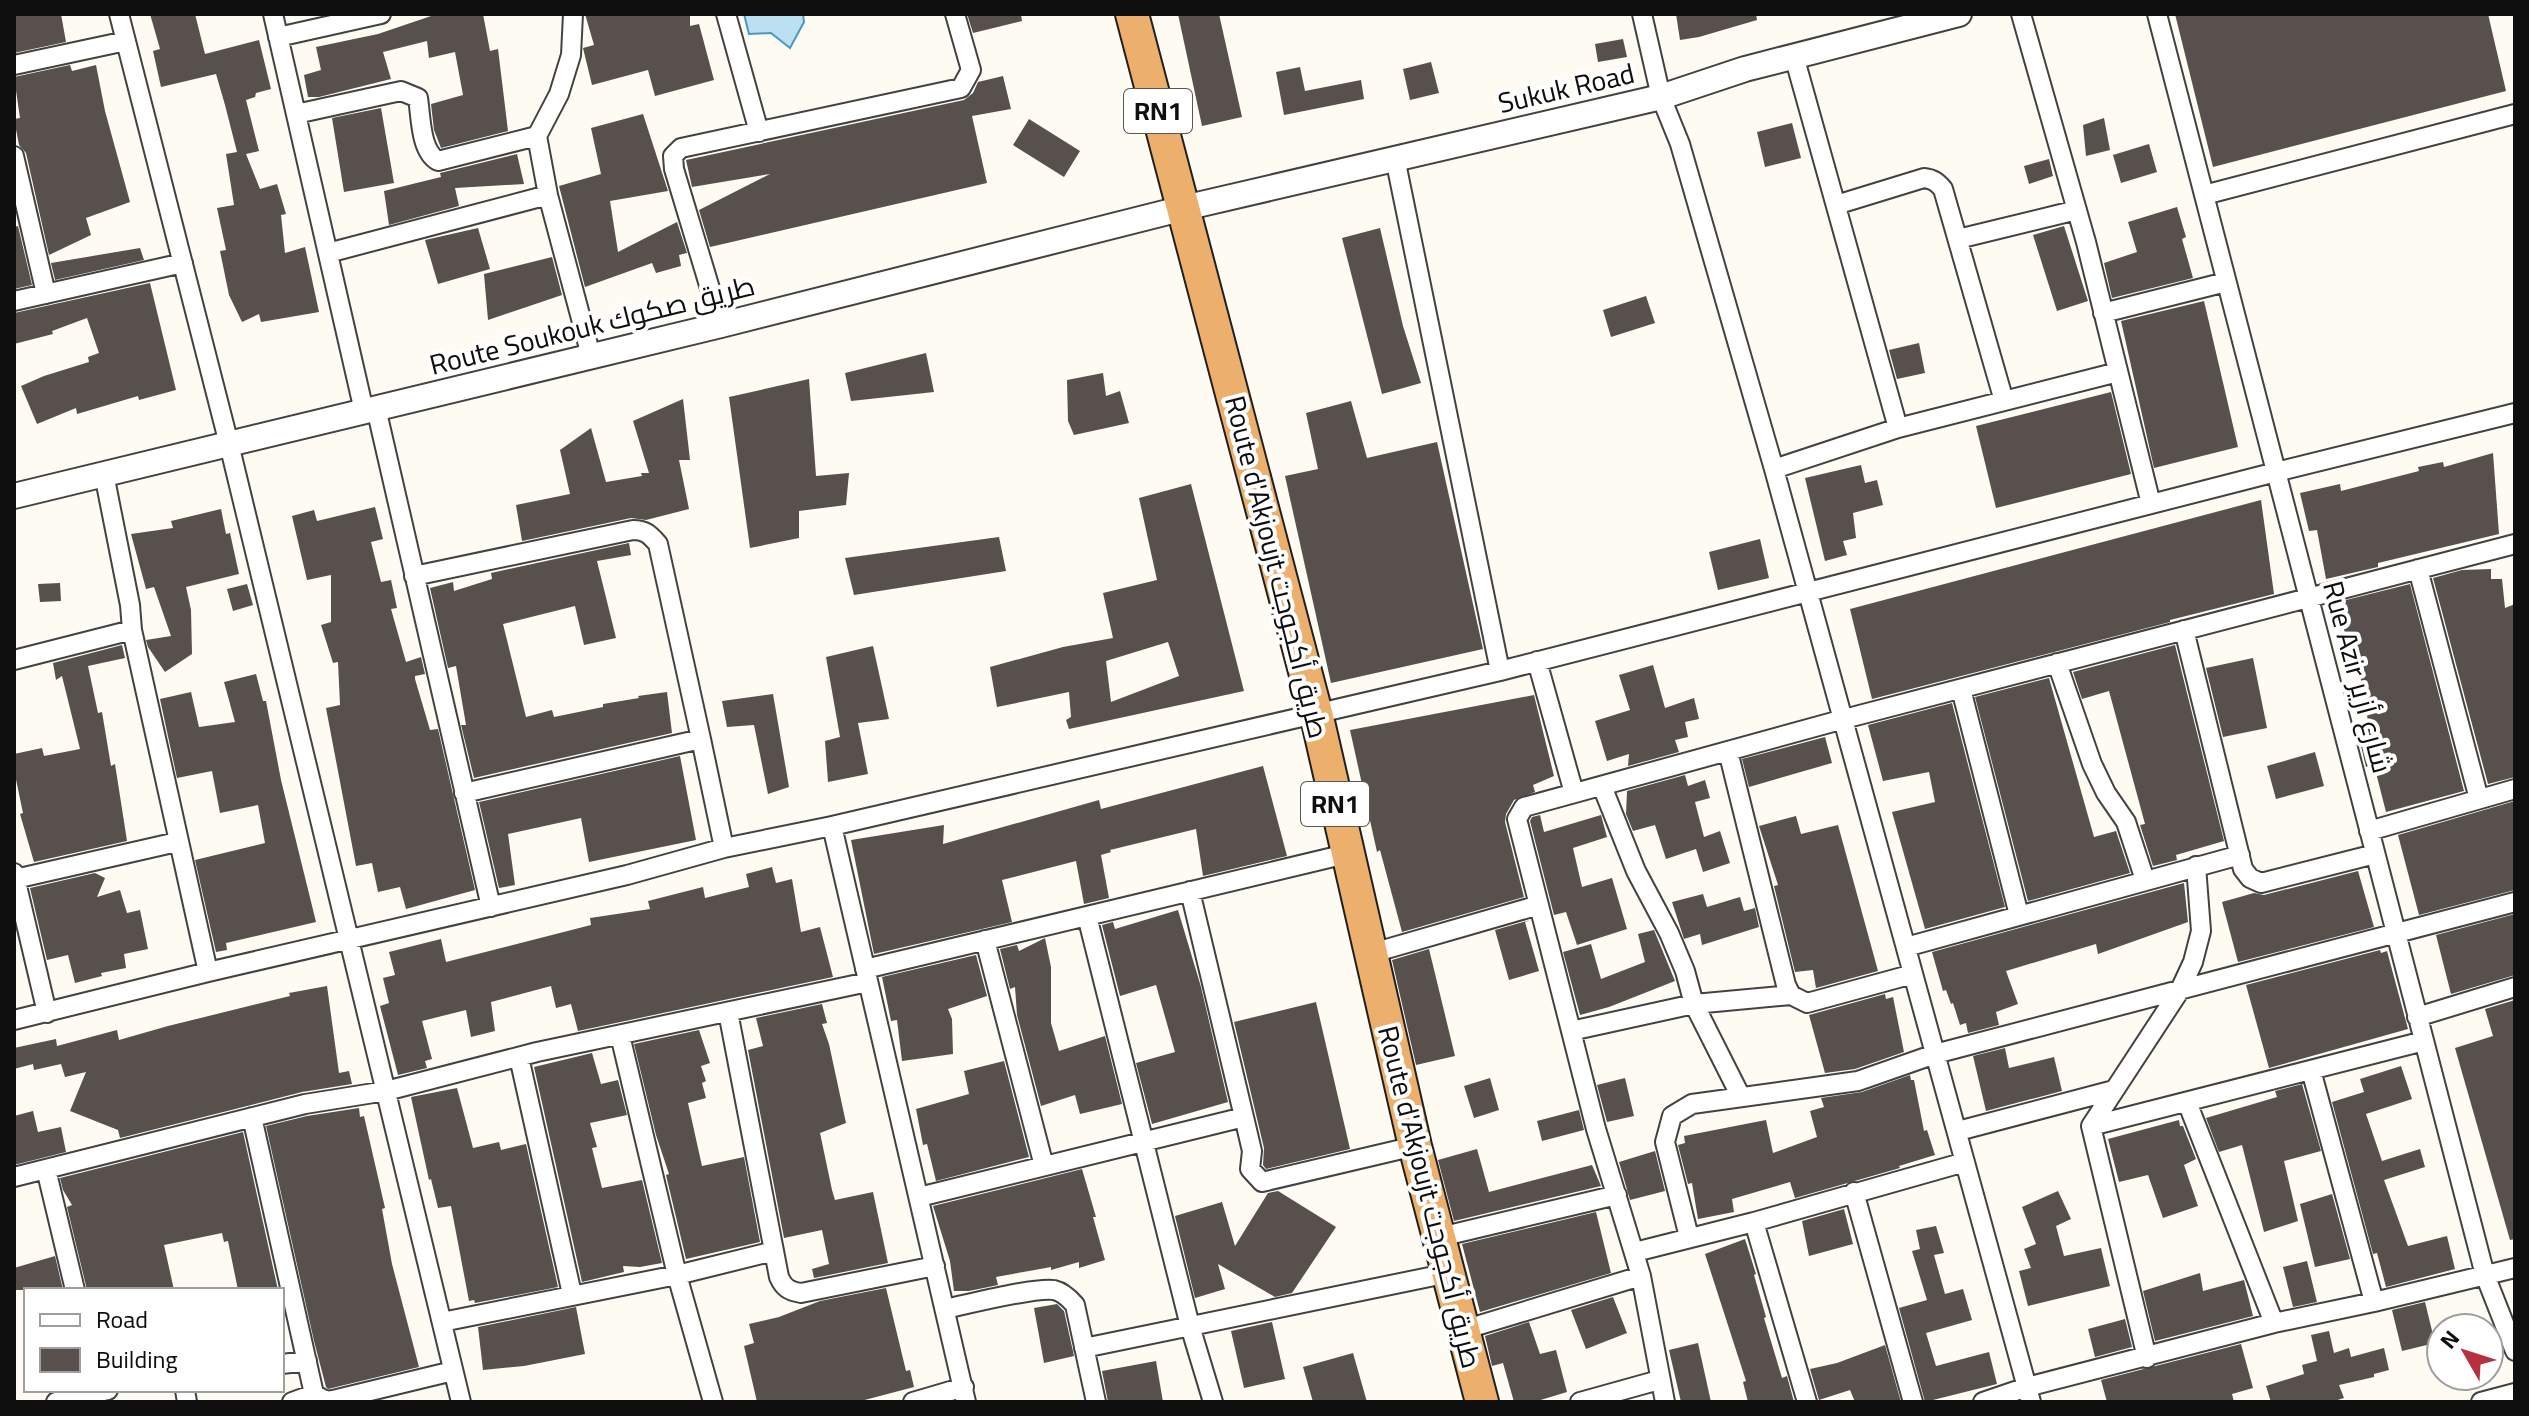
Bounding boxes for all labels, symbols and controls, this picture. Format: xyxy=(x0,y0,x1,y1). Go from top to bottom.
street label: Sukuk Road xyxy=(1493,47,1639,129)
road number: RN1 xyxy=(1124,89,1192,133)
street label: Route Soukouk طريق صكوك xyxy=(424,259,760,391)
street label: Route d'Akjoujt طريق أكجوجت xyxy=(1209,390,1345,744)
street label: Rue Azir شارع أزير xyxy=(2307,575,2409,779)
road number: RN1 xyxy=(1301,782,1369,826)
street label: Route d'Akjoujt طريق أكجوجت xyxy=(1362,1020,1498,1374)
legend xyxy=(24,1288,284,1392)
text: Road xyxy=(96,1297,148,1342)
north arrow xyxy=(2425,1312,2505,1392)
text: N xyxy=(2428,1320,2470,1358)
text: Building xyxy=(96,1337,178,1382)

